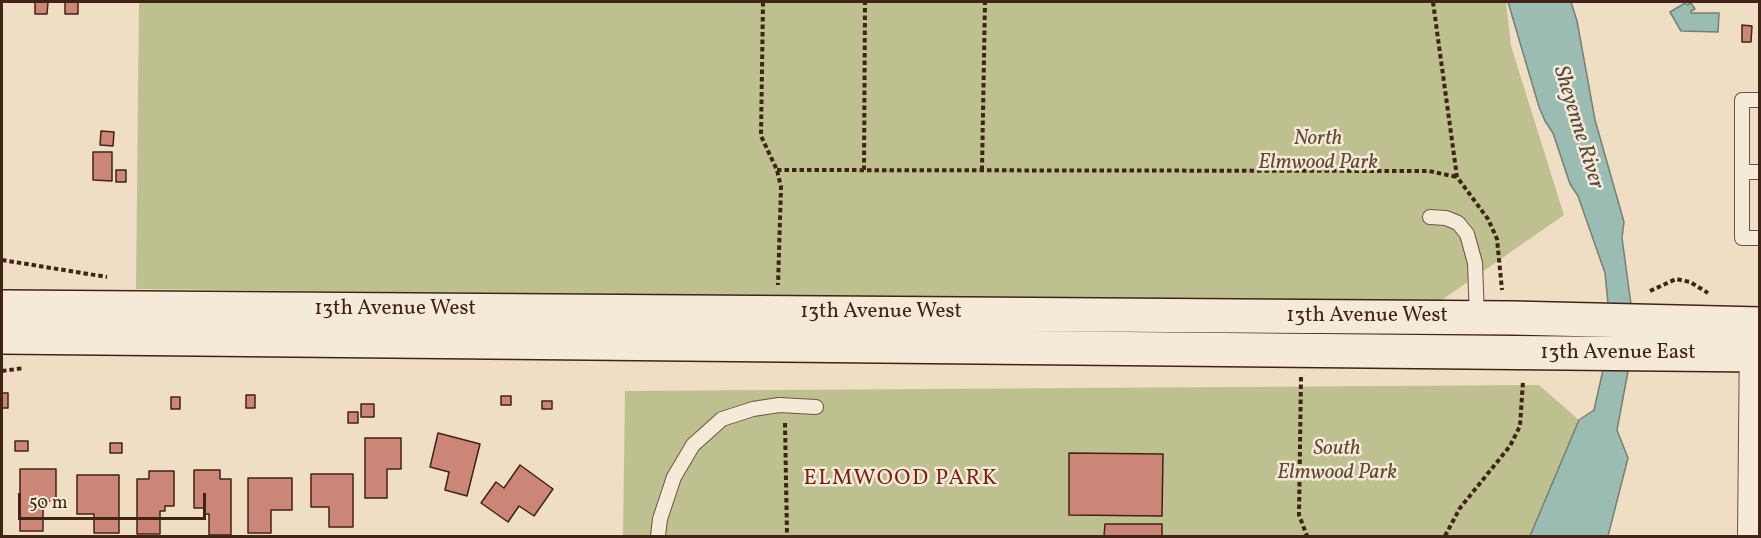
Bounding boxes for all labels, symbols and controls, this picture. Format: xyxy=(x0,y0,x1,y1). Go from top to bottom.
water label: Sheyenne River xyxy=(1546,63,1608,193)
park label: North Elmwood Park xyxy=(1258,127,1378,177)
street label: 13th Avenue West xyxy=(314,297,476,323)
street label: 13th Avenue West xyxy=(800,300,962,326)
street label: 13th Avenue West xyxy=(1286,304,1448,330)
street label: 13th Avenue East xyxy=(1540,341,1696,367)
park label: South Elmwood Park xyxy=(1277,437,1397,487)
district label: ELMWOOD PARK xyxy=(804,467,998,493)
scale bar xyxy=(21,481,208,519)
text: 50 m xyxy=(29,491,68,516)

